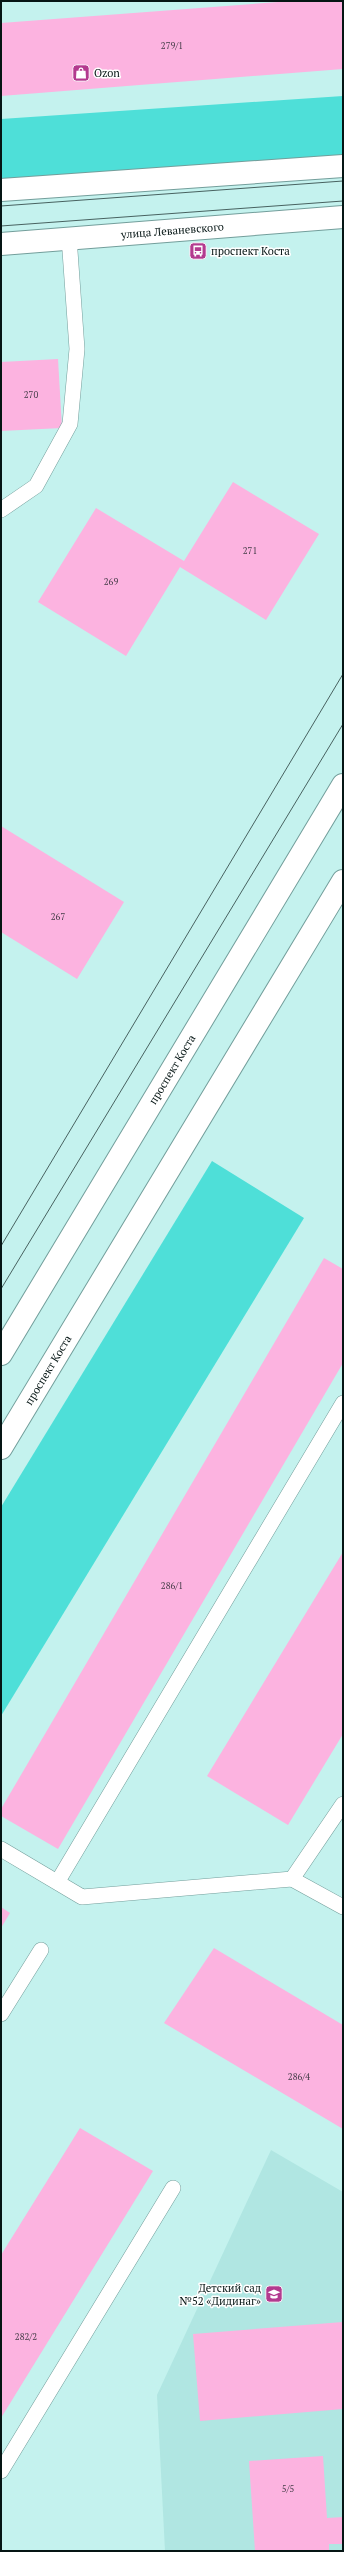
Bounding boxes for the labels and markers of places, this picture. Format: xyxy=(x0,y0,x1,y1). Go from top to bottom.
shop icon: Ozon xyxy=(71,63,91,83)
place label: Ozon xyxy=(94,66,120,80)
bus stop icon: проспект Коста xyxy=(188,241,208,261)
place label: проспект Коста xyxy=(211,244,290,258)
place label: Детский сад №52 «Дидинаг» xyxy=(180,2281,261,2308)
school or university icon: Детский сад №52 «Дидинаг» xyxy=(264,2284,284,2304)

